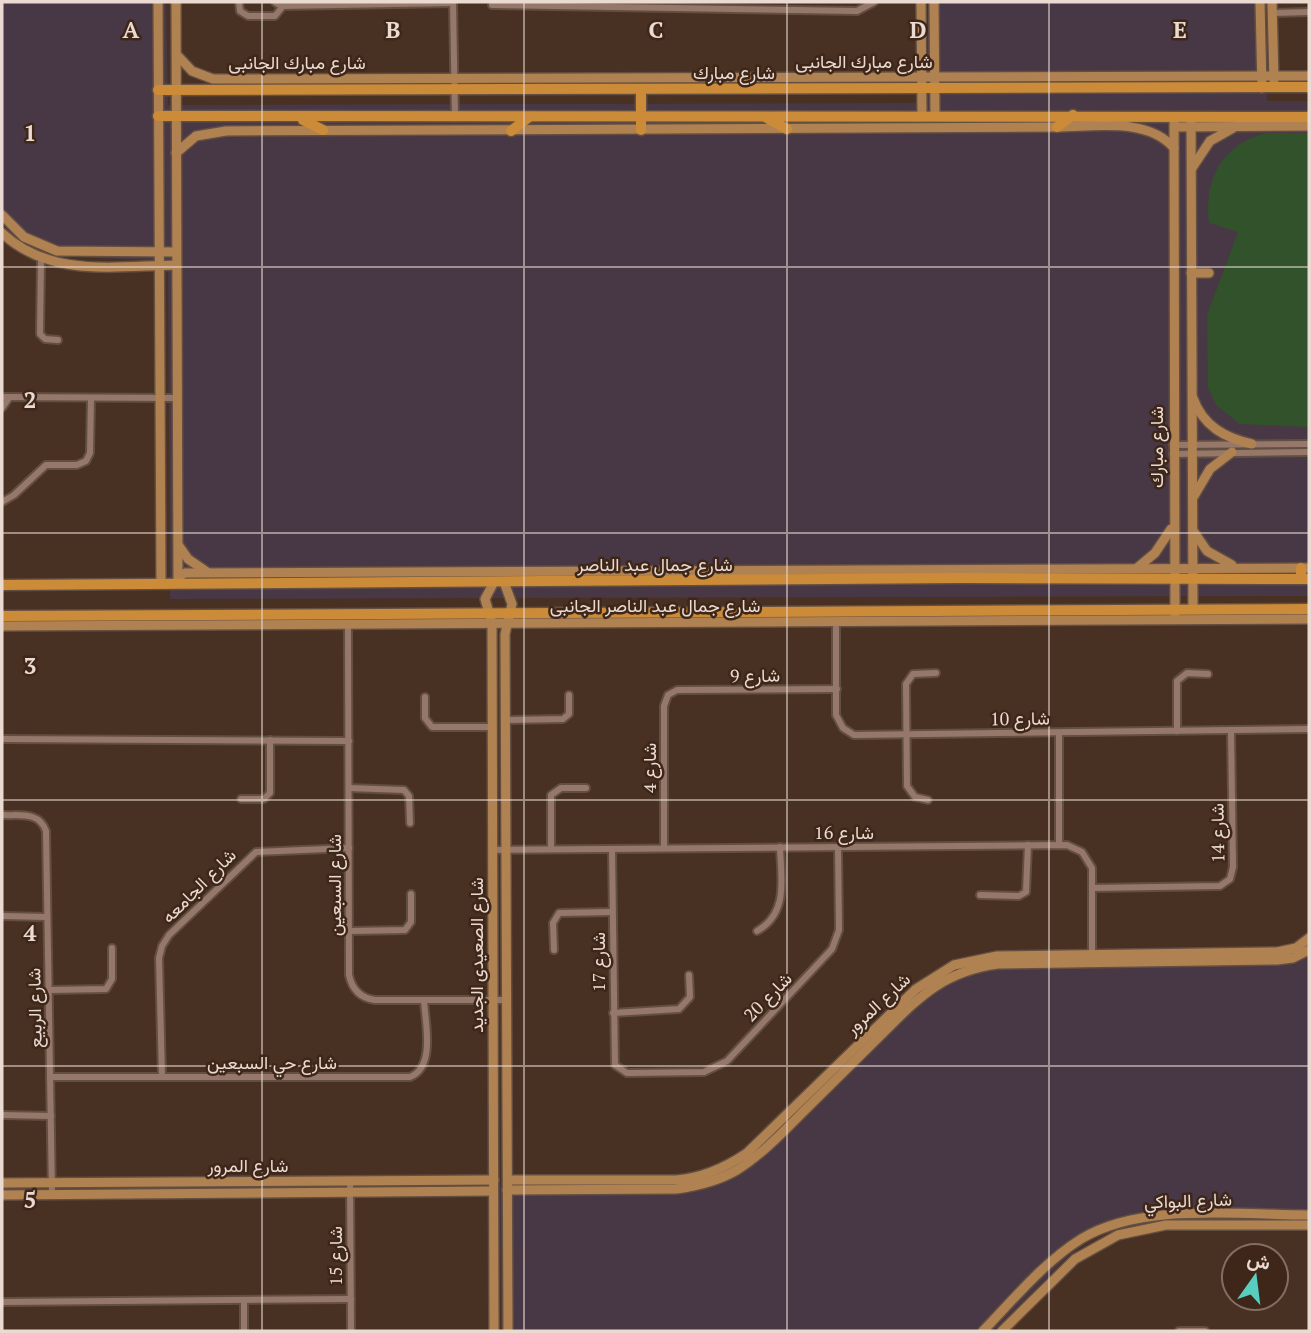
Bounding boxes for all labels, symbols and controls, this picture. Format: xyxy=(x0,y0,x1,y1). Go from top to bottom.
text: A xyxy=(123,14,140,45)
text: B xyxy=(386,14,401,45)
text: C xyxy=(649,14,664,45)
text: D xyxy=(910,14,927,45)
text: E xyxy=(1173,14,1187,45)
street label: شارع مبارك الجانبى xyxy=(795,49,933,74)
street label: شارع مبارك الجانبى xyxy=(228,50,366,75)
street label: شارع مبارك xyxy=(693,60,775,85)
text: 1 xyxy=(24,117,37,148)
text: 2 xyxy=(24,384,37,415)
street label: شارع مبارك xyxy=(1144,406,1169,488)
street label: شارع جمال عبد الناصر xyxy=(576,552,733,577)
street label: شارع جمال عبد الناصر الجانبى xyxy=(550,593,760,618)
text: 3 xyxy=(24,650,37,681)
street label: شارع 9 xyxy=(730,663,780,688)
street label: شارع 10 xyxy=(990,705,1050,732)
street label: شارع 4 xyxy=(637,743,662,793)
street label: شارع 14 xyxy=(1204,803,1231,863)
street label: شارع 16 xyxy=(814,820,874,845)
street label: شارع السبعين xyxy=(322,834,347,936)
street label: شارع الجامعه xyxy=(156,843,241,928)
street label: شارع الصعيدى الجديد xyxy=(464,877,489,1033)
text: 4 xyxy=(24,917,37,948)
street label: شارع 17 xyxy=(586,932,611,992)
street label: شارع 20 xyxy=(738,966,797,1027)
street label: شارع المرور xyxy=(839,967,916,1041)
street label: شارع الربيع xyxy=(21,968,48,1048)
street label: شارع حي السبعين xyxy=(207,1050,337,1078)
street label: شارع المرور xyxy=(206,1153,289,1178)
text: 5 xyxy=(24,1184,37,1215)
street label: شارع البواكي xyxy=(1144,1186,1233,1218)
street label: شارع 15 xyxy=(323,1226,348,1286)
north arrow xyxy=(1220,1242,1290,1312)
text: ش xyxy=(1245,1245,1273,1275)

